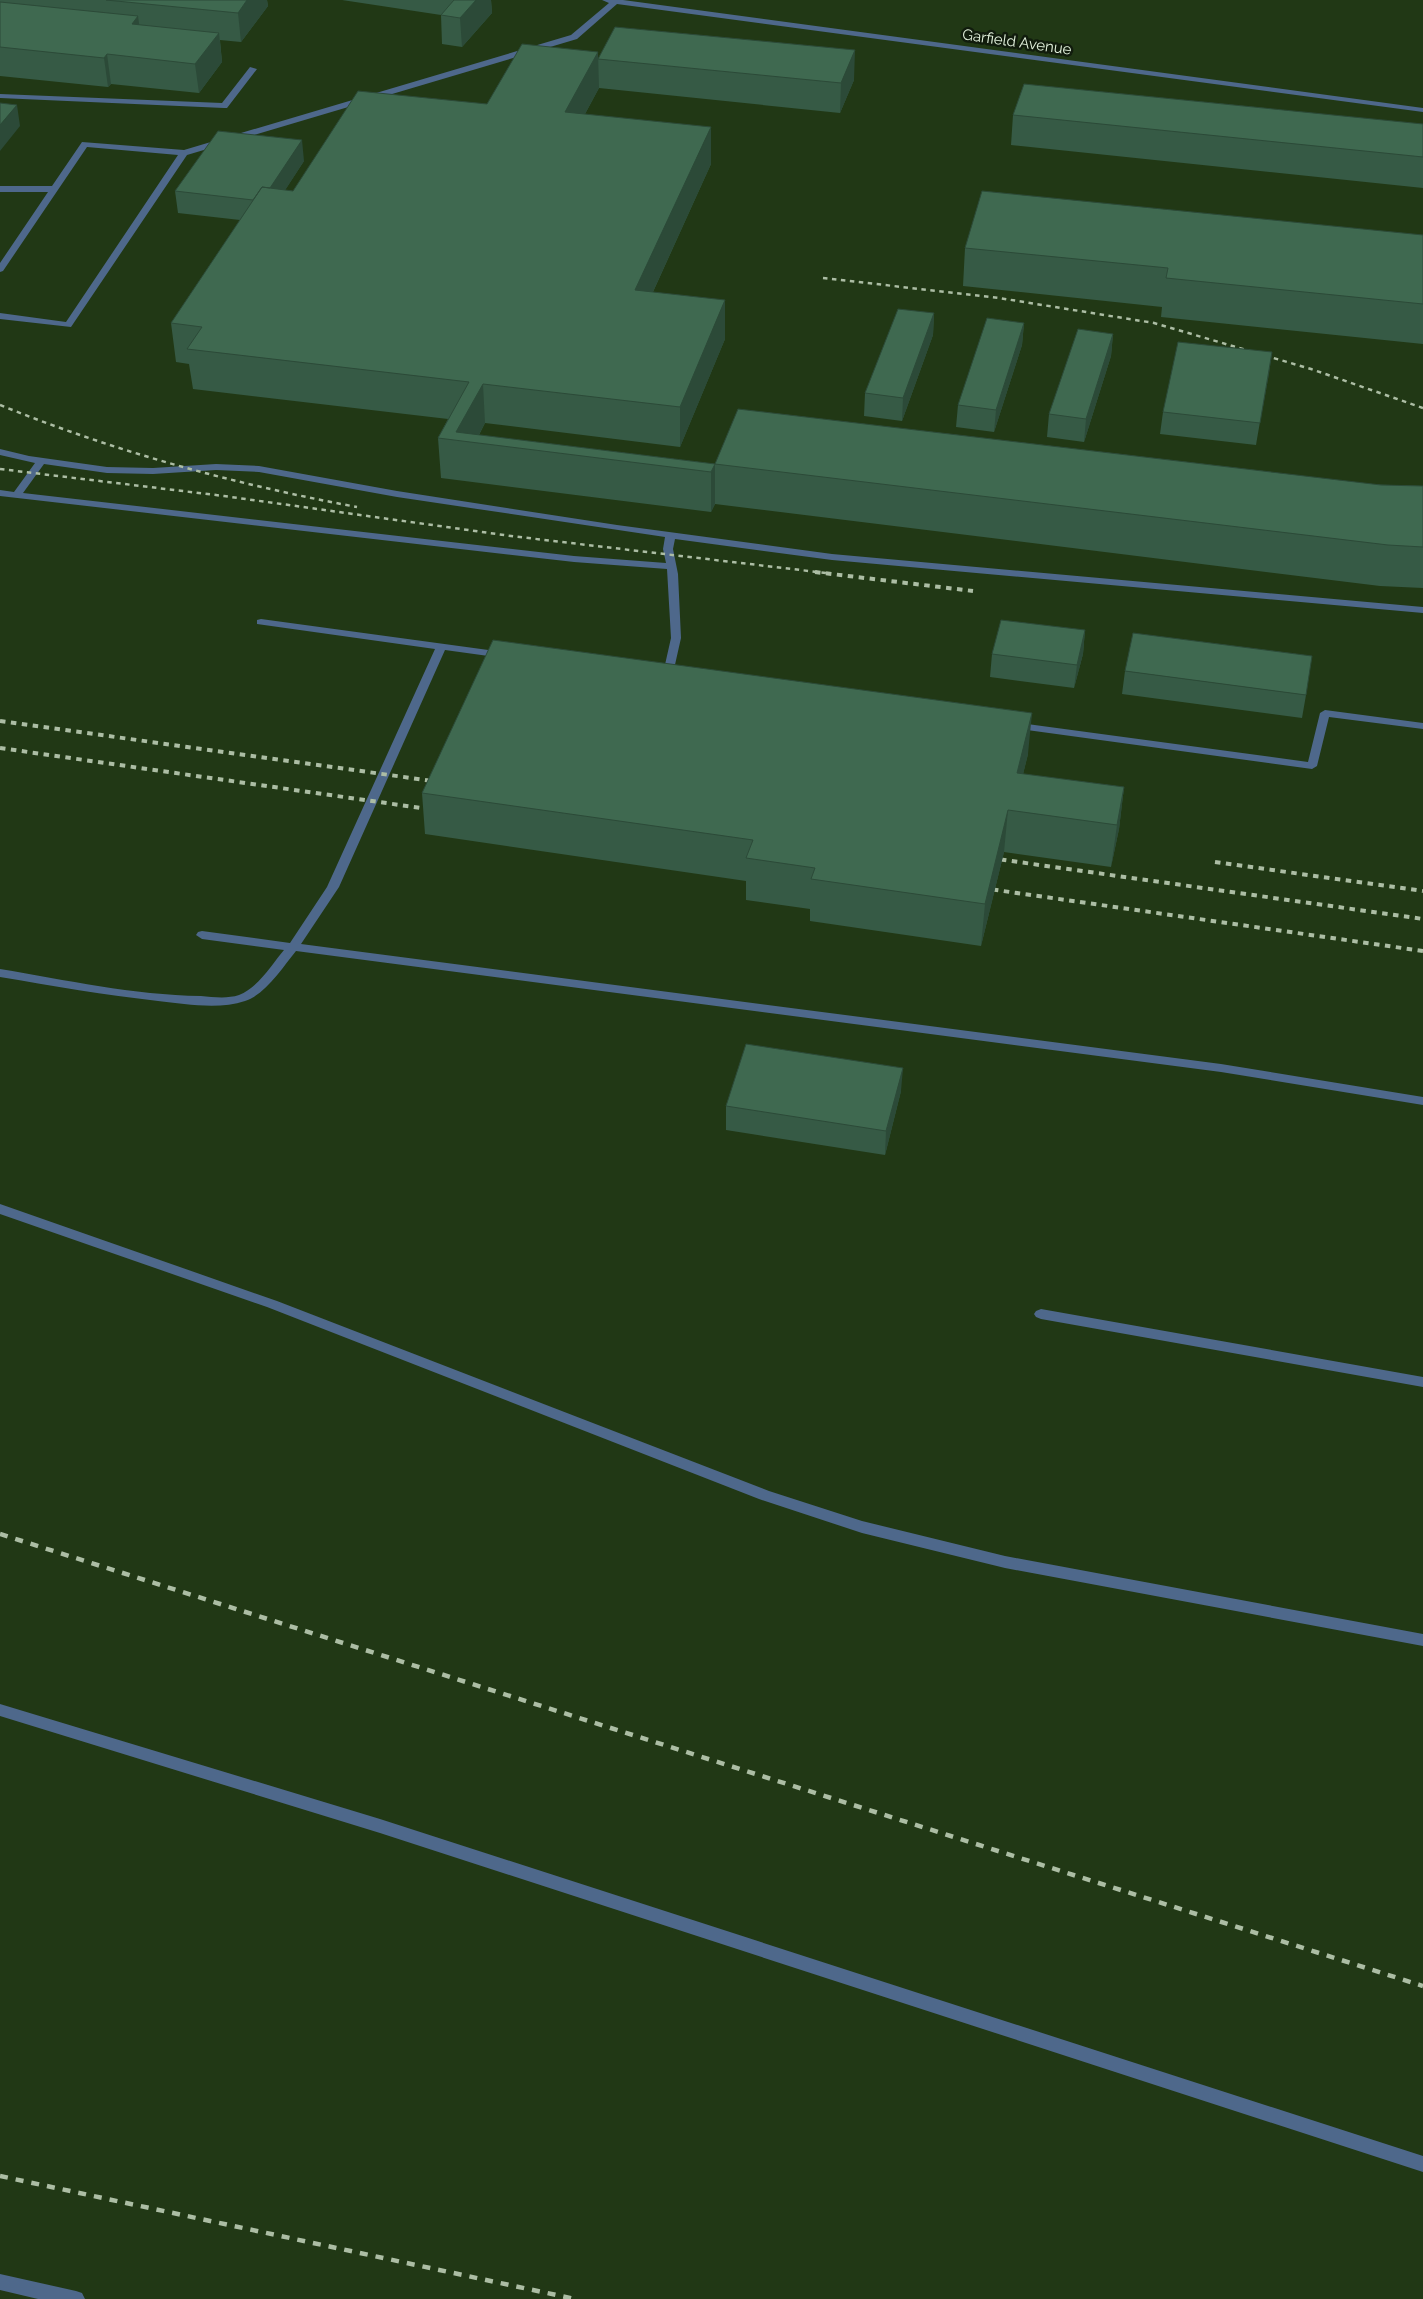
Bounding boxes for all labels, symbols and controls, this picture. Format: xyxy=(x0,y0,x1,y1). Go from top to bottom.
street label: Garfield Avenue xyxy=(961,25,1073,59)

